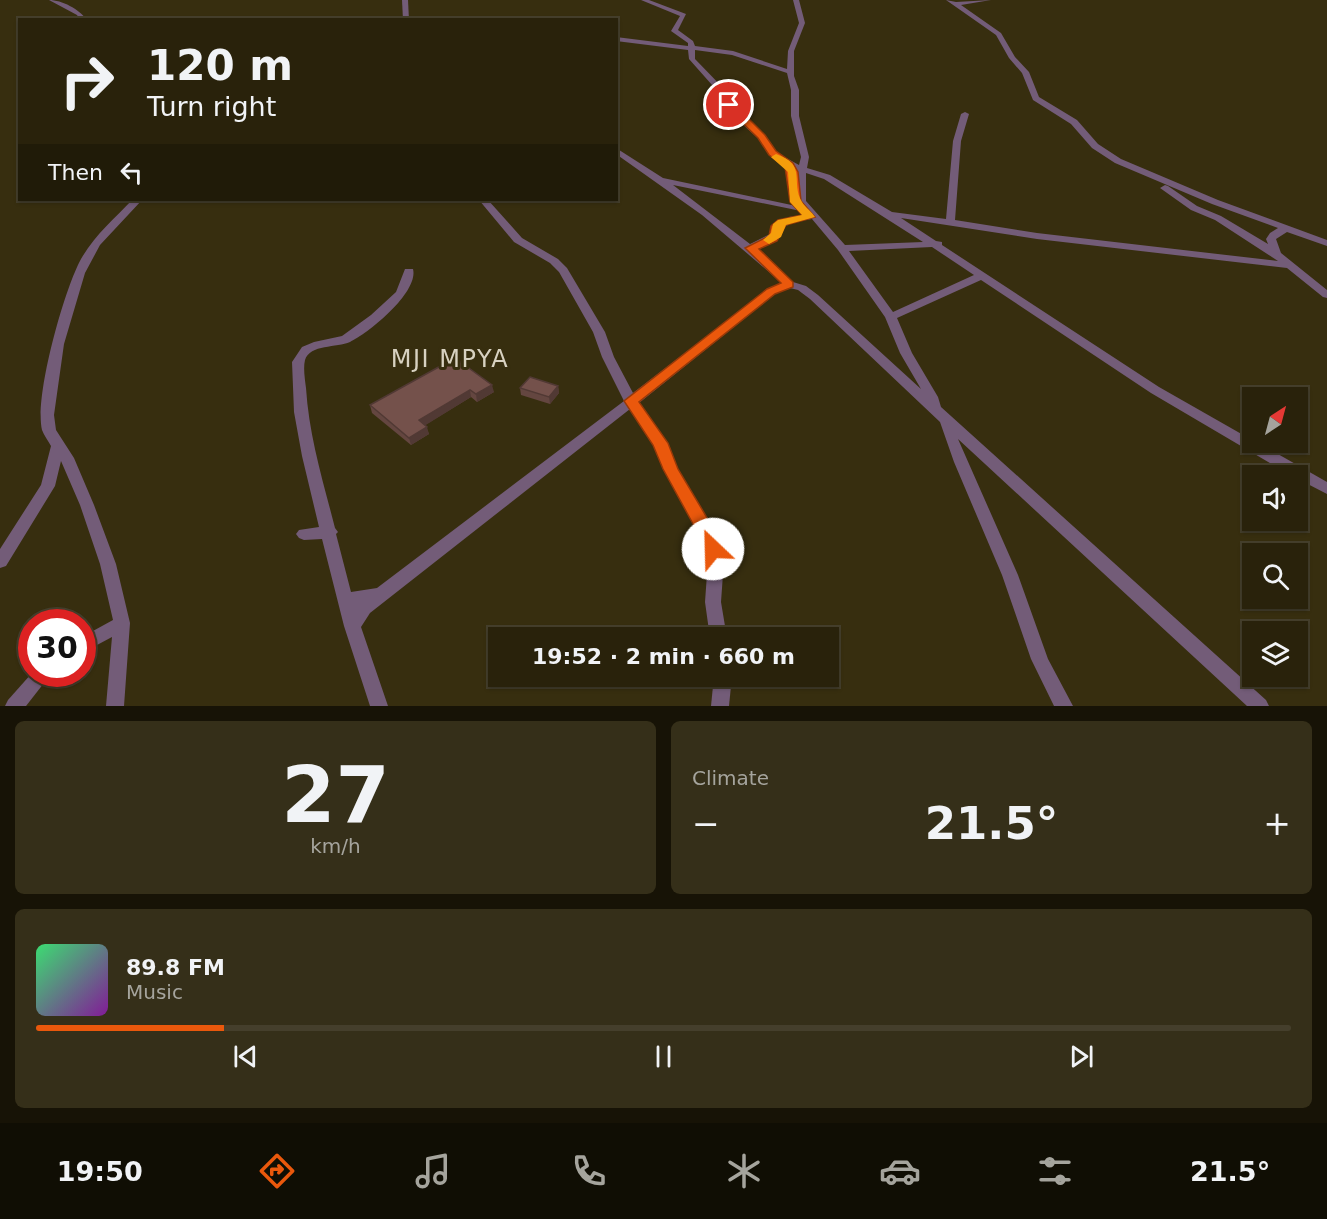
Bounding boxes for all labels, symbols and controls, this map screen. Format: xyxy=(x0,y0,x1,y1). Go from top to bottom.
text: 120 m xyxy=(147,41,293,90)
icon: right xyxy=(48,42,126,120)
pin xyxy=(703,79,754,130)
icon: arrive xyxy=(712,88,745,121)
text: Turn right xyxy=(147,91,276,122)
icon: left xyxy=(115,156,148,189)
text: Then xyxy=(48,160,103,185)
district label: MJI MPYA xyxy=(391,345,509,373)
north arrow xyxy=(1242,387,1308,453)
map controls xyxy=(1242,387,1308,687)
button: sound xyxy=(1242,465,1308,531)
position arrow xyxy=(681,517,745,581)
button: search xyxy=(1242,543,1308,609)
speed limit sign: 30 xyxy=(18,609,96,687)
button: layers xyxy=(1242,621,1308,687)
text: 19:52 · 2 min · 660 m xyxy=(532,644,795,669)
text: 27 xyxy=(281,750,390,840)
text: Climate xyxy=(692,766,769,790)
text: 21.5° xyxy=(925,797,1058,850)
text: − xyxy=(692,804,720,843)
text: + xyxy=(1263,804,1291,843)
text: km/h xyxy=(310,834,361,858)
text: 89.8 FM xyxy=(126,955,225,980)
text: Music xyxy=(126,980,183,1004)
icon: previous xyxy=(229,1040,262,1073)
icon: pause xyxy=(647,1040,680,1073)
icon: next xyxy=(1065,1040,1098,1073)
icon: directions xyxy=(256,1150,298,1192)
icon: music xyxy=(412,1150,454,1192)
icon: phone xyxy=(568,1150,610,1192)
icon: climate xyxy=(723,1150,765,1192)
icon: car xyxy=(879,1150,921,1192)
icon: filters xyxy=(1034,1150,1076,1192)
text: 19:50 xyxy=(57,1156,143,1187)
text: 21.5° xyxy=(1190,1156,1270,1187)

